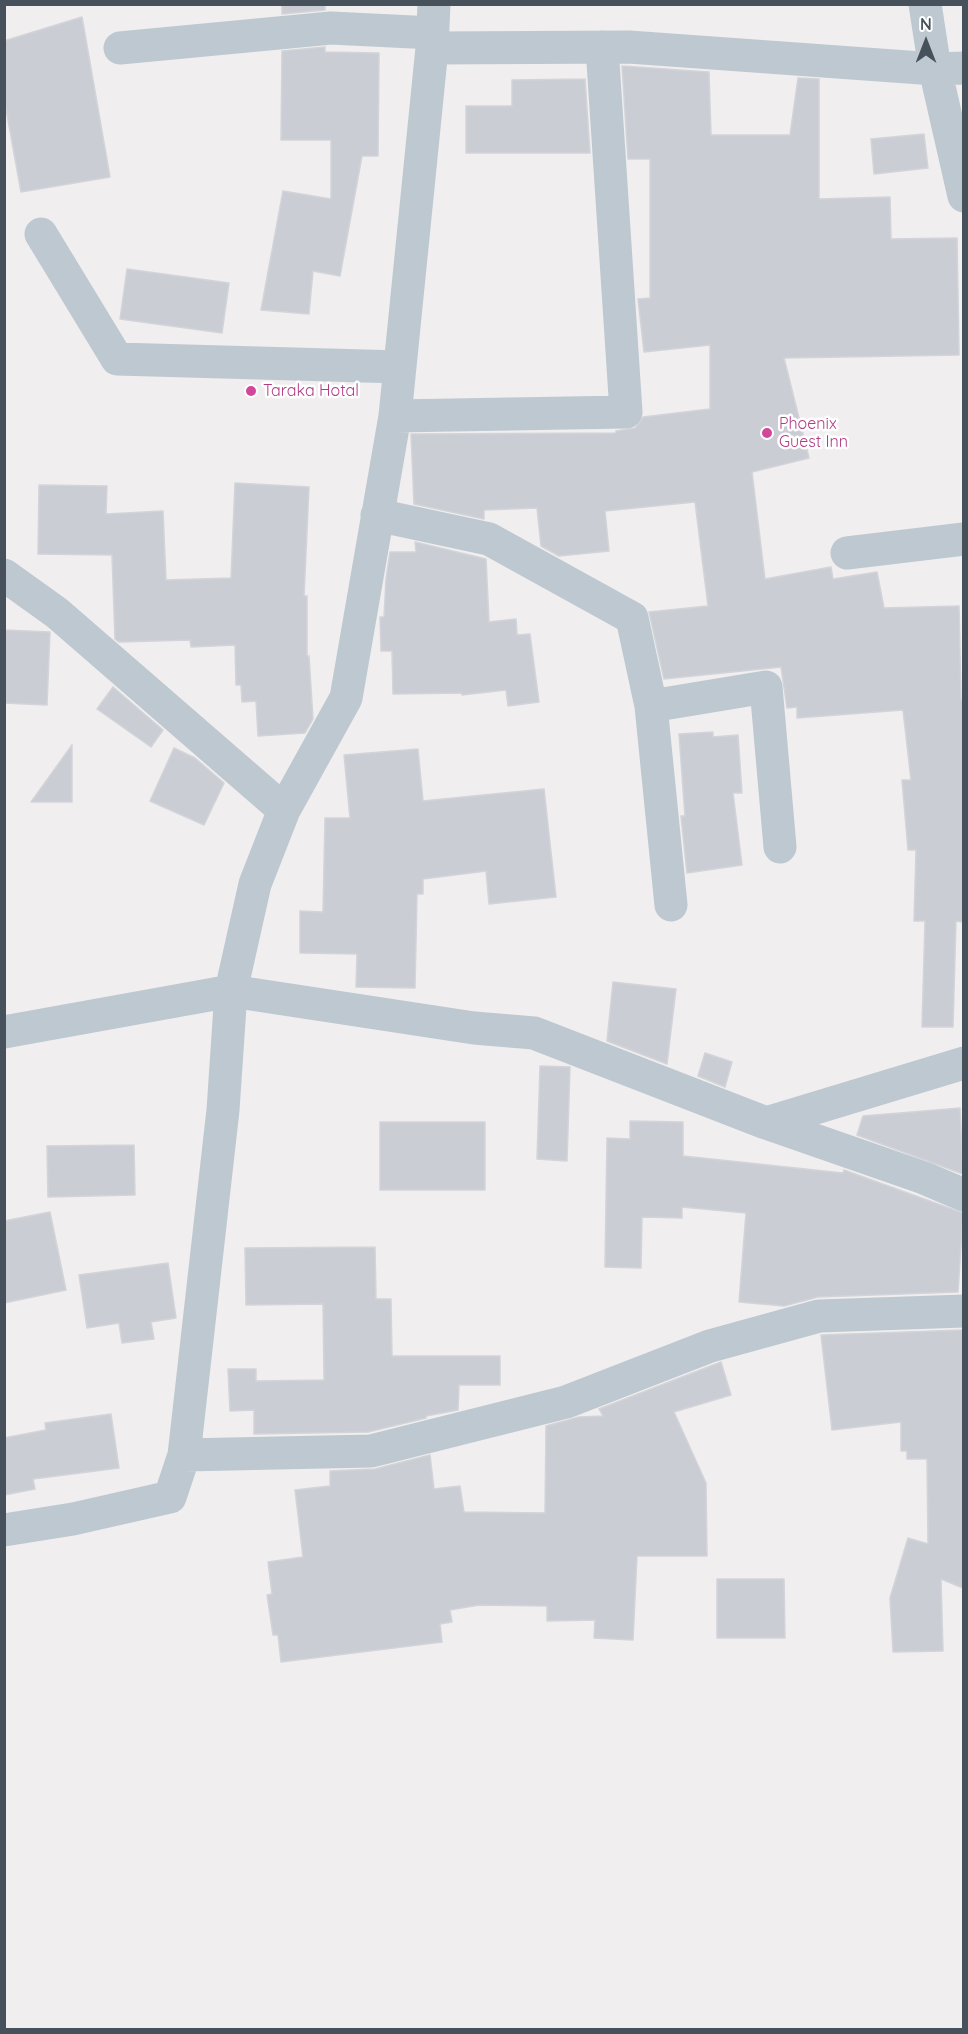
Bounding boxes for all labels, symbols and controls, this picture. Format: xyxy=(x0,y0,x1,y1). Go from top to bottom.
north arrow xyxy=(896,12,956,72)
text: N xyxy=(920,14,932,34)
place label: Taraka Hotal xyxy=(263,381,359,401)
marker: Taraka Hotal xyxy=(244,384,258,398)
place label: Phoenix Guest Inn xyxy=(779,414,848,452)
marker: Phoenix Guest Inn xyxy=(760,426,774,440)

